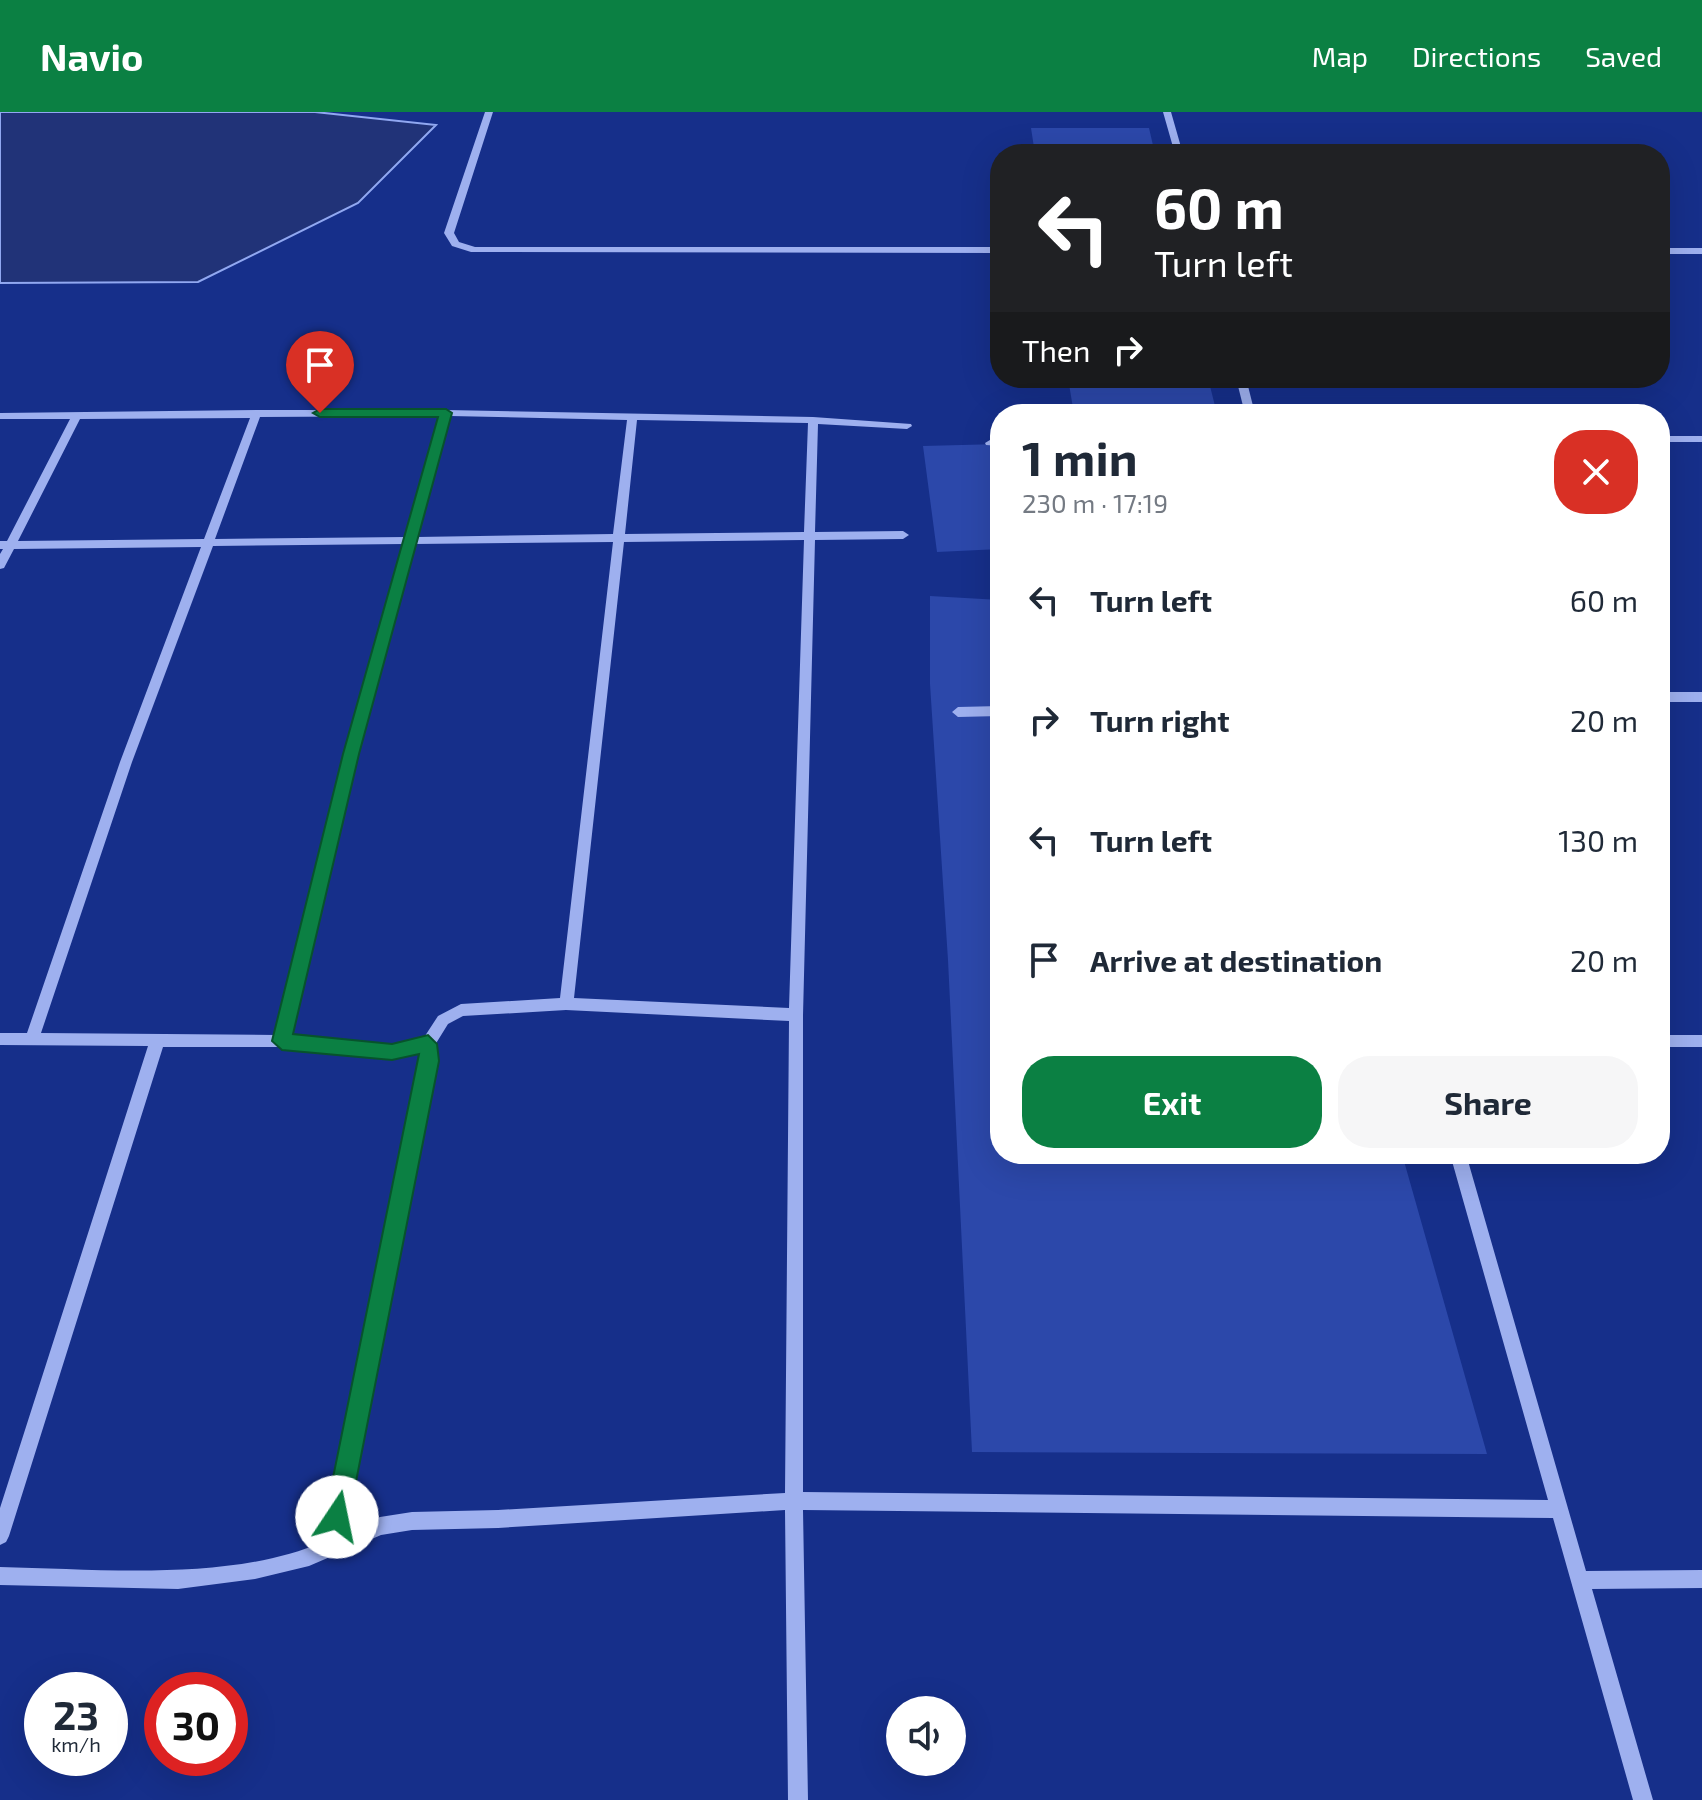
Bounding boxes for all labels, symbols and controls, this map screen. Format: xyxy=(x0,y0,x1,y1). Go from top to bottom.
text: Navio xyxy=(40,33,143,79)
text: Map xyxy=(1312,39,1368,73)
text: Directions xyxy=(1412,39,1541,73)
text: Saved xyxy=(1585,39,1662,73)
text: 60 m xyxy=(1154,173,1284,240)
icon: left xyxy=(1022,176,1126,280)
text: Turn left xyxy=(1154,241,1293,284)
icon: right xyxy=(1106,328,1150,372)
pin xyxy=(286,331,354,413)
text: Then xyxy=(1022,332,1090,368)
icon: arrive xyxy=(298,343,342,387)
text: 1 min xyxy=(1022,428,1138,486)
button: close xyxy=(1554,430,1638,514)
text: 230 m · 17:19 xyxy=(1022,487,1168,518)
icon: left xyxy=(1022,578,1066,622)
text: Turn left xyxy=(1090,582,1212,618)
text: 60 m xyxy=(1570,582,1638,618)
icon: right xyxy=(1022,698,1066,742)
text: Turn right xyxy=(1090,702,1230,738)
text: 20 m xyxy=(1570,702,1638,738)
icon: left xyxy=(1022,818,1066,862)
text: Turn left xyxy=(1090,822,1212,858)
text: 130 m xyxy=(1558,822,1638,858)
icon: arrive xyxy=(1022,938,1066,982)
text: Arrive at destination xyxy=(1090,942,1382,978)
text: 20 m xyxy=(1570,942,1638,978)
button: Exit xyxy=(1022,1056,1322,1148)
button: Share xyxy=(1338,1056,1638,1148)
position arrow xyxy=(295,1475,379,1559)
speed limit sign: 30 xyxy=(144,1672,248,1776)
text: 23 xyxy=(53,1690,99,1738)
map controls xyxy=(886,1696,966,1776)
button: sound xyxy=(886,1696,966,1776)
text: km/h xyxy=(51,1732,101,1756)

